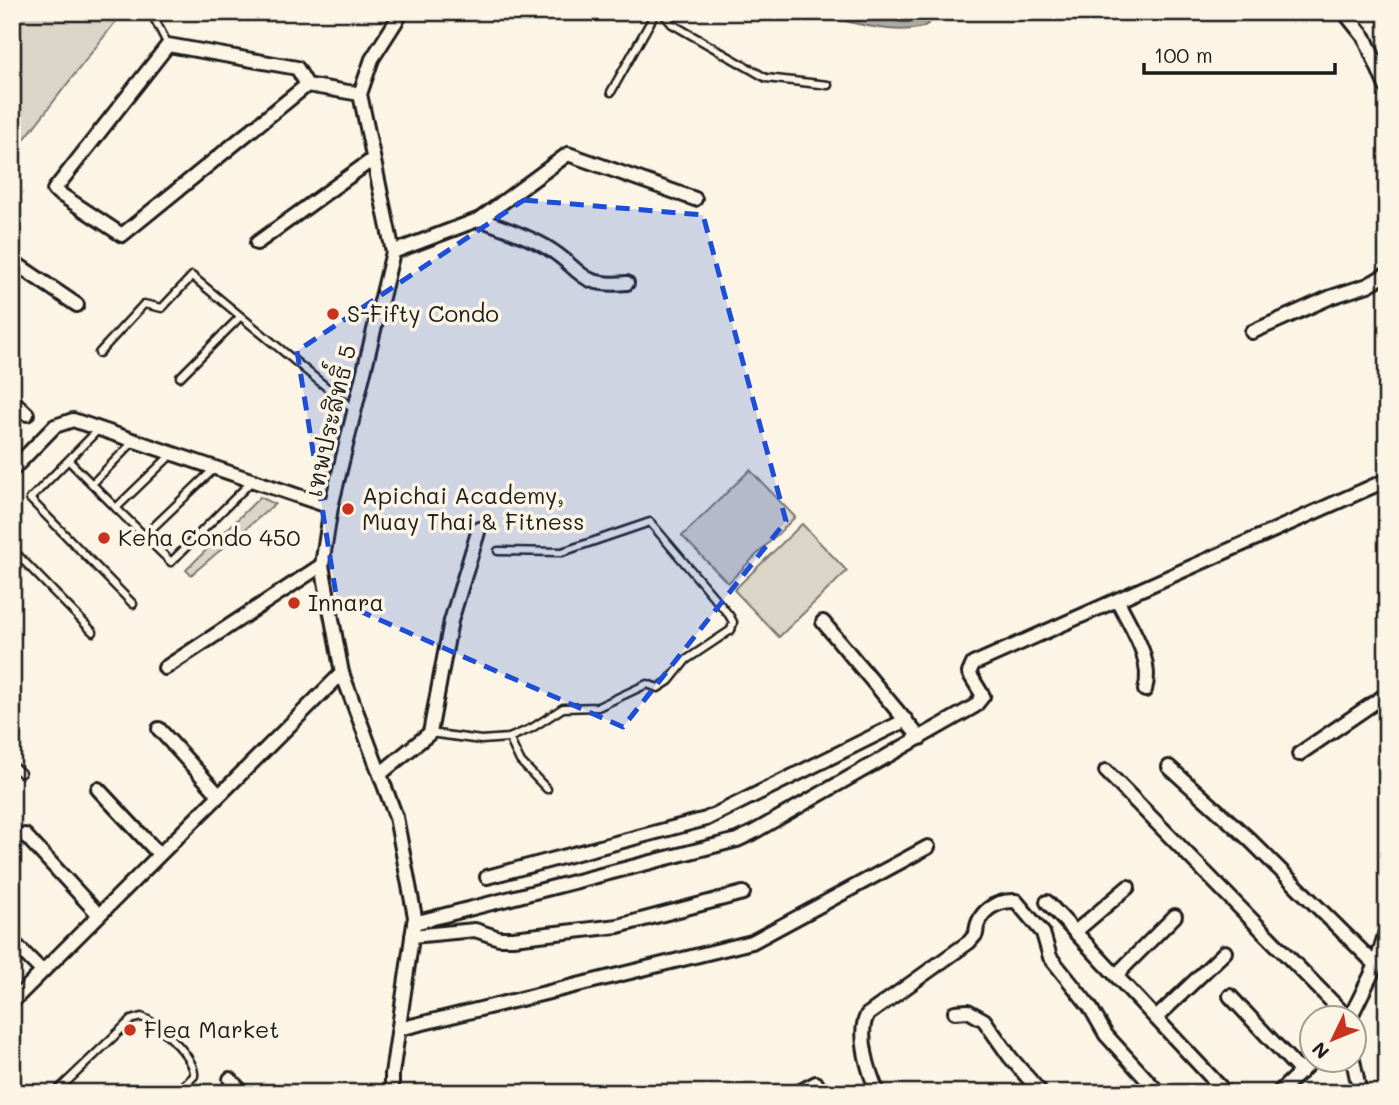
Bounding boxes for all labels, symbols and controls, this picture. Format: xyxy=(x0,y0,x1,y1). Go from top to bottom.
scale bar xyxy=(1144,32,1334,76)
text: 100 m xyxy=(1154,41,1213,68)
place label: S-Fifty Condo xyxy=(347,298,499,328)
marker: S-Fifty Condo xyxy=(325,306,341,322)
street label: เทพประสิทธิ์ 5 xyxy=(290,340,362,500)
place label: Apichai Academy, Muay Thai & Fitness xyxy=(362,480,584,536)
marker: Apichai Academy, Muay Thai & Fitness xyxy=(340,501,356,517)
place label: Keha Condo 450 xyxy=(118,522,300,552)
marker: Keha Condo 450 xyxy=(96,530,112,546)
place label: Innara xyxy=(308,587,384,617)
marker: Innara xyxy=(286,595,302,611)
north arrow xyxy=(1298,1004,1368,1074)
place label: Flea Market xyxy=(144,1014,279,1044)
marker: Flea Market xyxy=(122,1022,138,1038)
text: N xyxy=(1306,1037,1334,1065)

